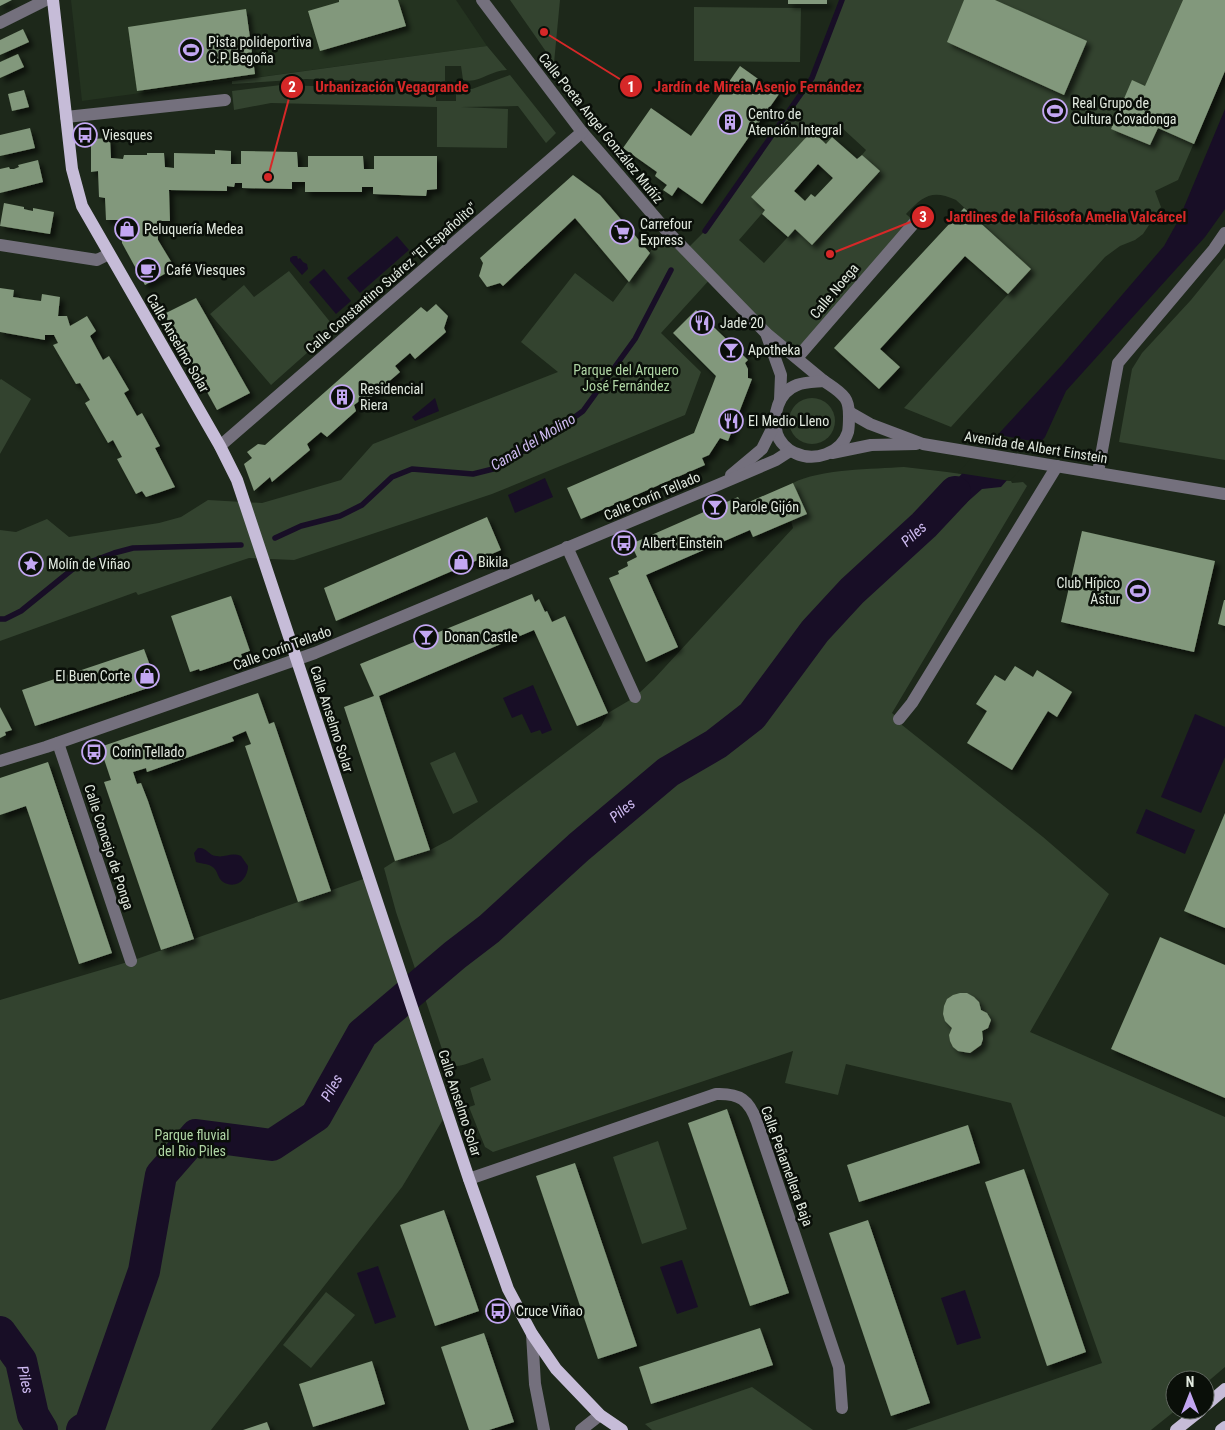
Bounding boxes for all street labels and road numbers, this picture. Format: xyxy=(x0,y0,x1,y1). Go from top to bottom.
street label: Calle Poeta Angel González Muñíz xyxy=(535,50,667,206)
street label: Calle Constantino Suárez "El Españolito" xyxy=(302,199,480,357)
street label: Calle Noega xyxy=(806,260,862,322)
street label: Calle Anselmo Solar xyxy=(143,291,213,395)
street label: Avenida de Albert Einstein xyxy=(963,428,1109,466)
street label: Calle Corín Tellado xyxy=(601,468,703,524)
street label: Calle Corín Tellado xyxy=(231,623,333,673)
street label: Calle Anselmo Solar xyxy=(307,664,357,774)
street label: Calle Concejo de Ponga xyxy=(81,782,137,912)
street label: Calle Anselmo Solar xyxy=(435,1048,485,1158)
street label: Calle Peñamellera Baja xyxy=(758,1104,816,1228)

